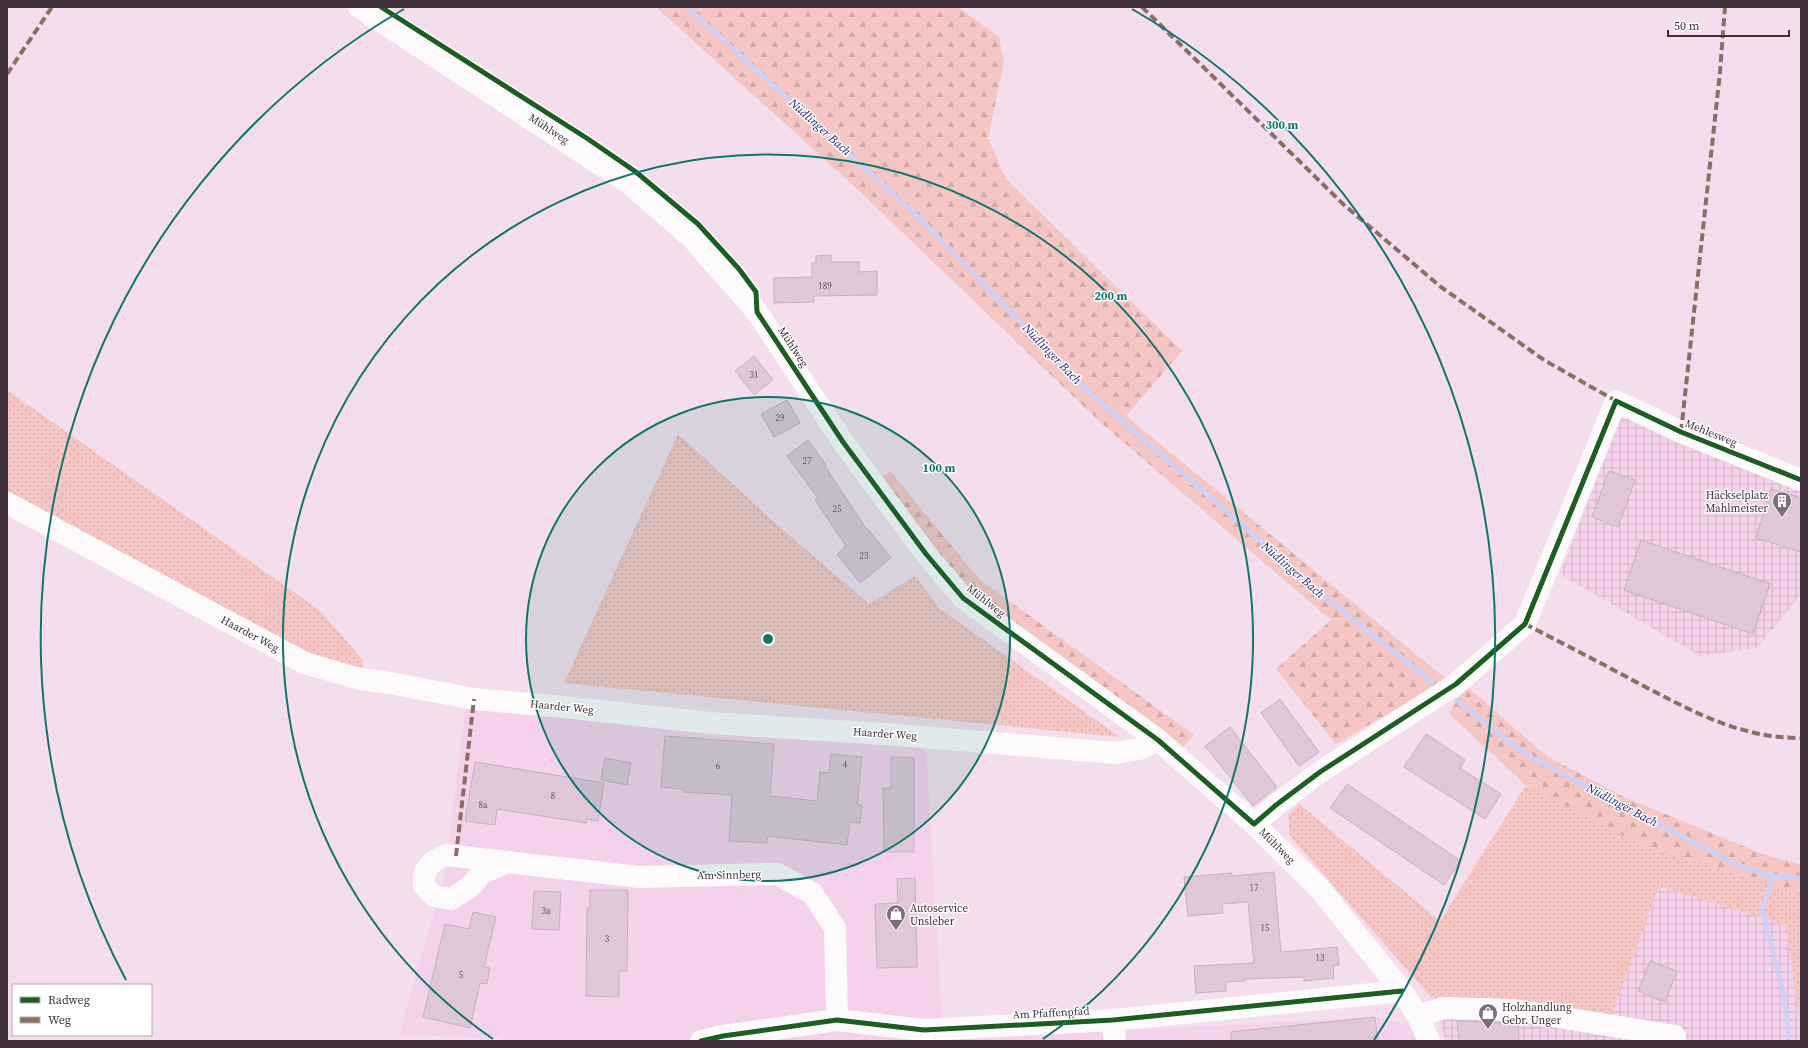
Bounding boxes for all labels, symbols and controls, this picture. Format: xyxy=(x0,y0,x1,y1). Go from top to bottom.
scale bar xyxy=(1668,12,1789,38)
text: 50 m xyxy=(1674,18,1700,34)
water label: Nüdlinger Bach xyxy=(785,94,855,159)
street label: Mühlweg xyxy=(526,110,572,148)
text: 300 m xyxy=(1266,117,1299,133)
house number: 189 xyxy=(818,280,832,292)
text: 200 m xyxy=(1095,288,1128,304)
water label: Nüdlinger Bach xyxy=(1018,320,1085,388)
street label: Mühlweg xyxy=(774,324,812,370)
house number: 31 xyxy=(749,369,759,381)
house number: 29 xyxy=(775,412,785,424)
street label: Mehlesweg xyxy=(1683,416,1740,450)
house number: 27 xyxy=(802,455,812,467)
text: 100 m xyxy=(923,460,956,476)
place label: Häckselplatz Mahlmeister xyxy=(1705,488,1768,516)
building icon: Häckselplatz Mahlmeister xyxy=(1771,490,1793,518)
house number: 25 xyxy=(832,503,842,515)
water label: Nüdlinger Bach xyxy=(1257,538,1328,602)
house number: 23 xyxy=(859,550,869,562)
street label: Mühlweg xyxy=(964,581,1009,621)
street label: Haarder Weg xyxy=(218,612,282,656)
centre of rings xyxy=(761,632,775,646)
street label: Haarder Weg xyxy=(529,696,595,718)
street label: Haarder Weg xyxy=(853,724,918,744)
house number: 4 xyxy=(843,759,848,771)
house number: 6 xyxy=(716,760,721,772)
water label: Nüdlinger Bach xyxy=(1583,779,1661,831)
house number: 8 xyxy=(551,790,556,802)
house number: 8a xyxy=(478,799,488,811)
street label: Mühlweg xyxy=(1256,825,1299,868)
street label: Am Sinnberg xyxy=(697,867,762,883)
house number: 17 xyxy=(1249,882,1259,894)
place label: Autoservice Unsleber xyxy=(910,901,968,929)
shop icon: Autoservice Unsleber xyxy=(885,903,907,931)
house number: 3a xyxy=(541,905,551,917)
house number: 15 xyxy=(1260,922,1270,934)
house number: 3 xyxy=(605,933,610,945)
house number: 13 xyxy=(1315,952,1325,964)
house number: 5 xyxy=(459,969,464,981)
legend xyxy=(12,984,152,1036)
text: Radweg xyxy=(48,992,90,1008)
place label: Holzhandlung Gebr. Unger xyxy=(1502,1000,1572,1028)
shop icon: Holzhandlung Gebr. Unger xyxy=(1477,1002,1499,1030)
street label: Am Pfaffenpfad xyxy=(1012,1003,1091,1023)
text: Weg xyxy=(48,1012,71,1028)

